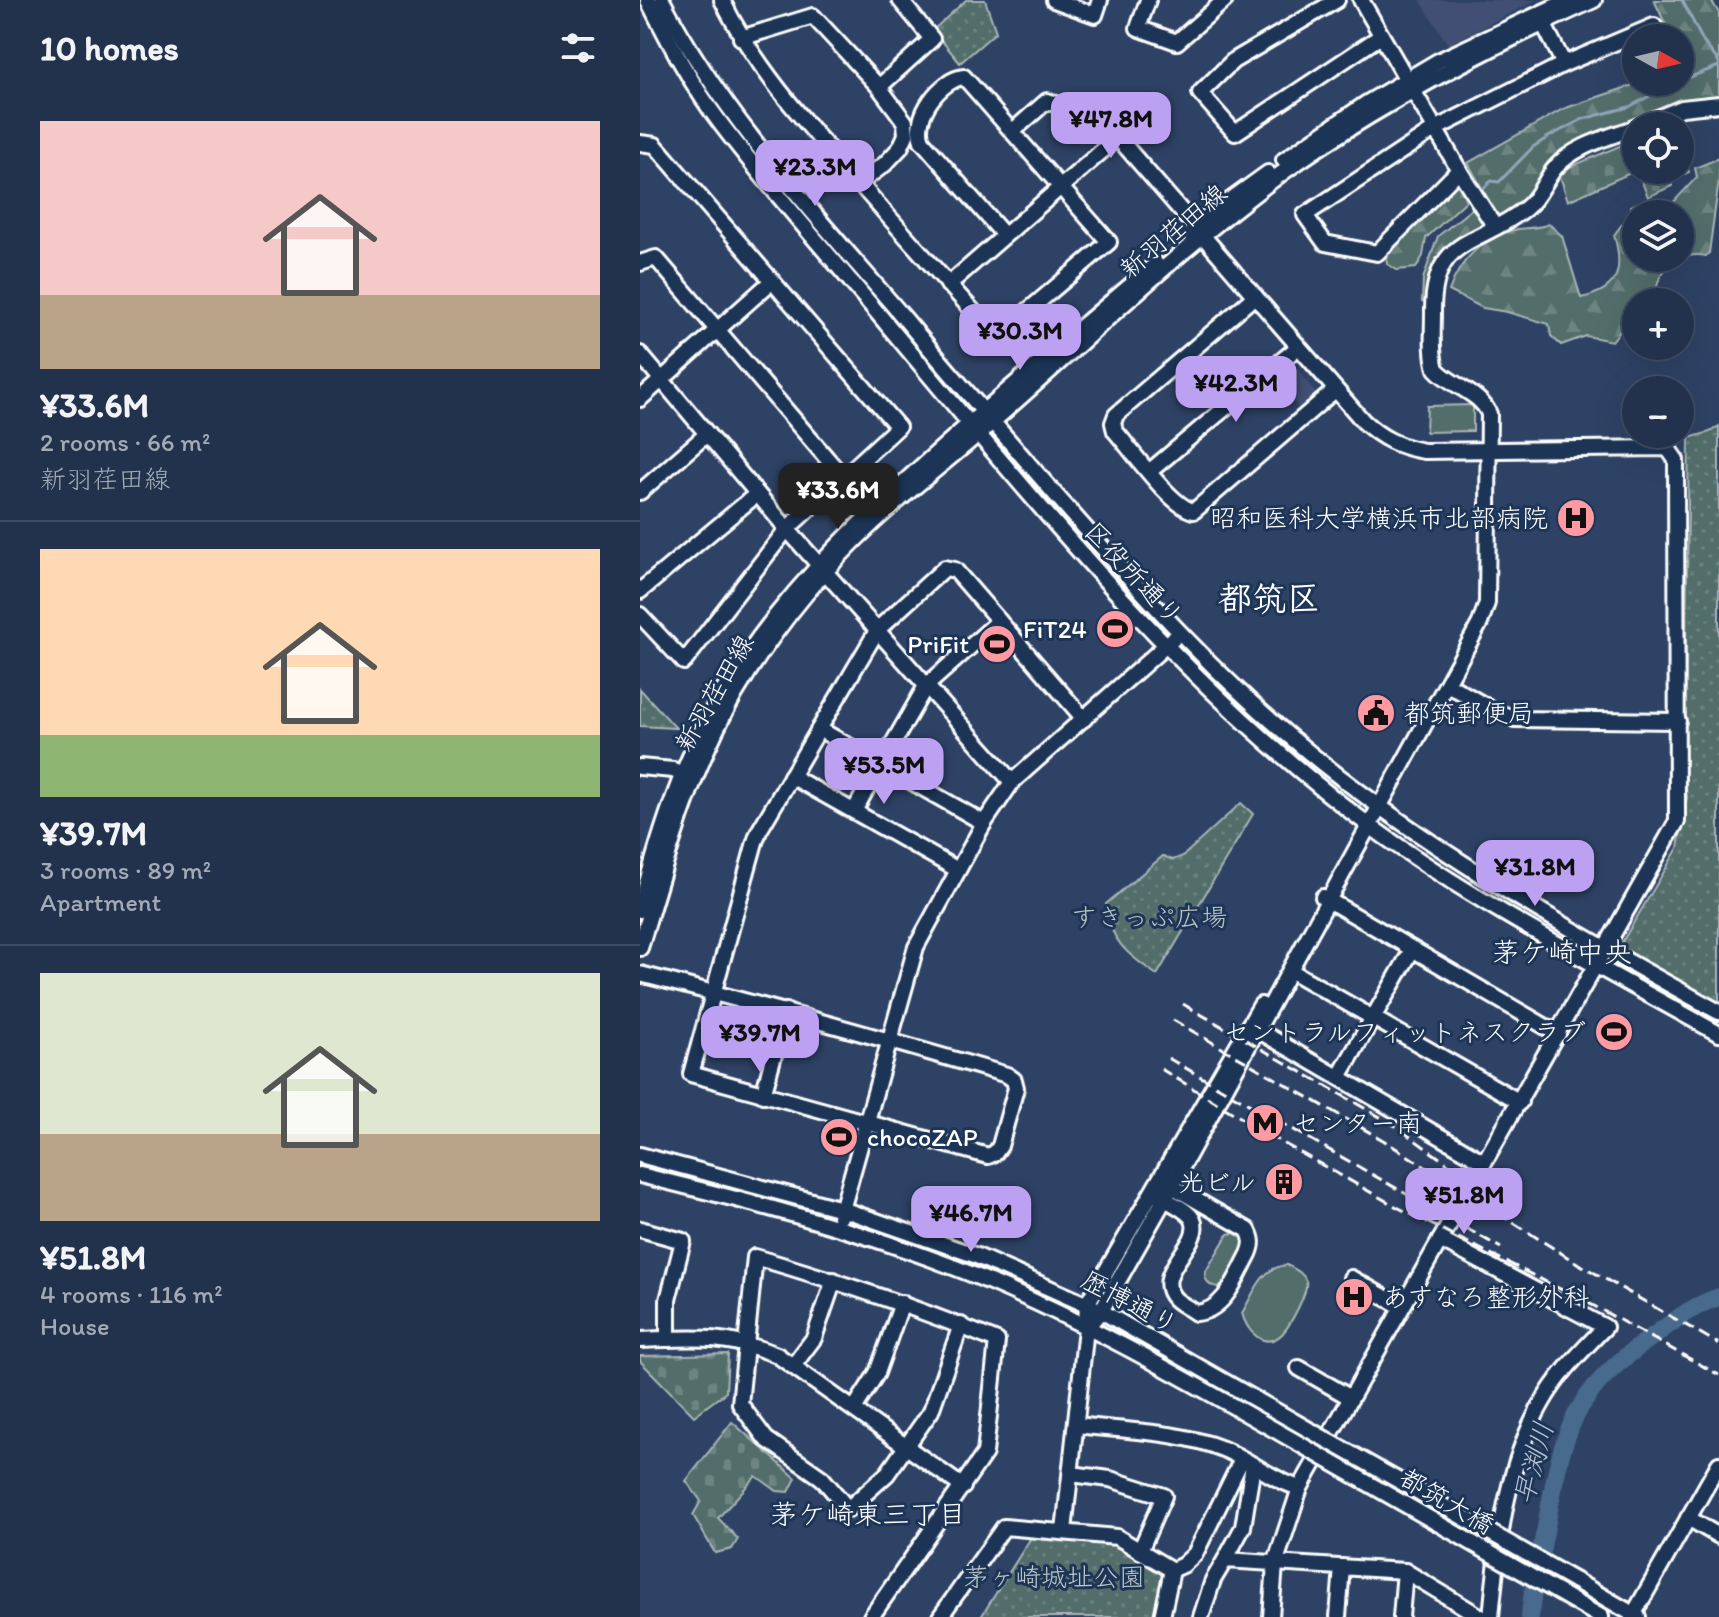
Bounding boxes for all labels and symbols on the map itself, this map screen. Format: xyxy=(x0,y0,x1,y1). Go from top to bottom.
north arrow xyxy=(1622,24,1694,96)
pin: ¥47.8M xyxy=(1046,92,1176,160)
pin: ¥23.3M xyxy=(750,140,880,208)
street label: 新羽荏田線 xyxy=(1113,177,1233,285)
pin: ¥30.3M xyxy=(955,304,1085,372)
pin: ¥42.3M xyxy=(1171,356,1301,424)
pin: ¥33.6M xyxy=(773,463,903,531)
hospital icon: 昭和医科大学横浜市北部病院 xyxy=(1555,497,1597,539)
place label: 昭和医科大学横浜市北部病院 xyxy=(1210,502,1548,534)
street label: 区役所通り xyxy=(1078,515,1190,631)
district label: 都筑区 xyxy=(1218,578,1320,619)
sports icon: FiT24 xyxy=(1094,608,1136,650)
place label: FiT24 xyxy=(1023,613,1087,645)
sports icon: PriFit xyxy=(976,623,1018,665)
place label: PriFit xyxy=(907,628,969,660)
street label: 新羽荏田線 xyxy=(668,629,760,757)
public building icon: 都筑郵便局 xyxy=(1355,692,1397,734)
place label: 都筑郵便局 xyxy=(1404,697,1534,729)
pin: ¥53.5M xyxy=(819,738,949,806)
pin: ¥31.8M xyxy=(1470,840,1600,908)
park label: すきっぷ広場 xyxy=(1071,901,1227,933)
district label: 茅ケ崎中央 xyxy=(1492,935,1632,969)
pin: ¥39.7M xyxy=(695,1006,825,1074)
sports icon: セントラルフィットネスクラブ xyxy=(1593,1011,1635,1053)
place label: セントラルフィットネスクラブ xyxy=(1224,1016,1586,1048)
metro station icon: センター南 xyxy=(1244,1102,1286,1144)
place label: センター南 xyxy=(1293,1107,1422,1139)
sports icon: chocoZAP xyxy=(818,1116,860,1158)
place label: chocoZAP xyxy=(867,1121,978,1153)
building icon: 光ビル xyxy=(1263,1161,1305,1203)
place label: 光ビル xyxy=(1179,1166,1256,1198)
pin: ¥51.8M xyxy=(1399,1168,1529,1236)
pin: ¥46.7M xyxy=(906,1186,1036,1254)
street label: 歴博通り xyxy=(1077,1263,1183,1341)
hospital icon: あすなろ整形外科 xyxy=(1333,1276,1375,1318)
place label: あすなろ整形外科 xyxy=(1382,1281,1589,1313)
water label: 早渕川 xyxy=(1506,1418,1560,1508)
street label: 都筑大橋 xyxy=(1394,1461,1500,1541)
district label: 茅ケ崎東三丁目 xyxy=(770,1497,966,1531)
park label: 茅ヶ崎城址公園 xyxy=(963,1561,1145,1593)

